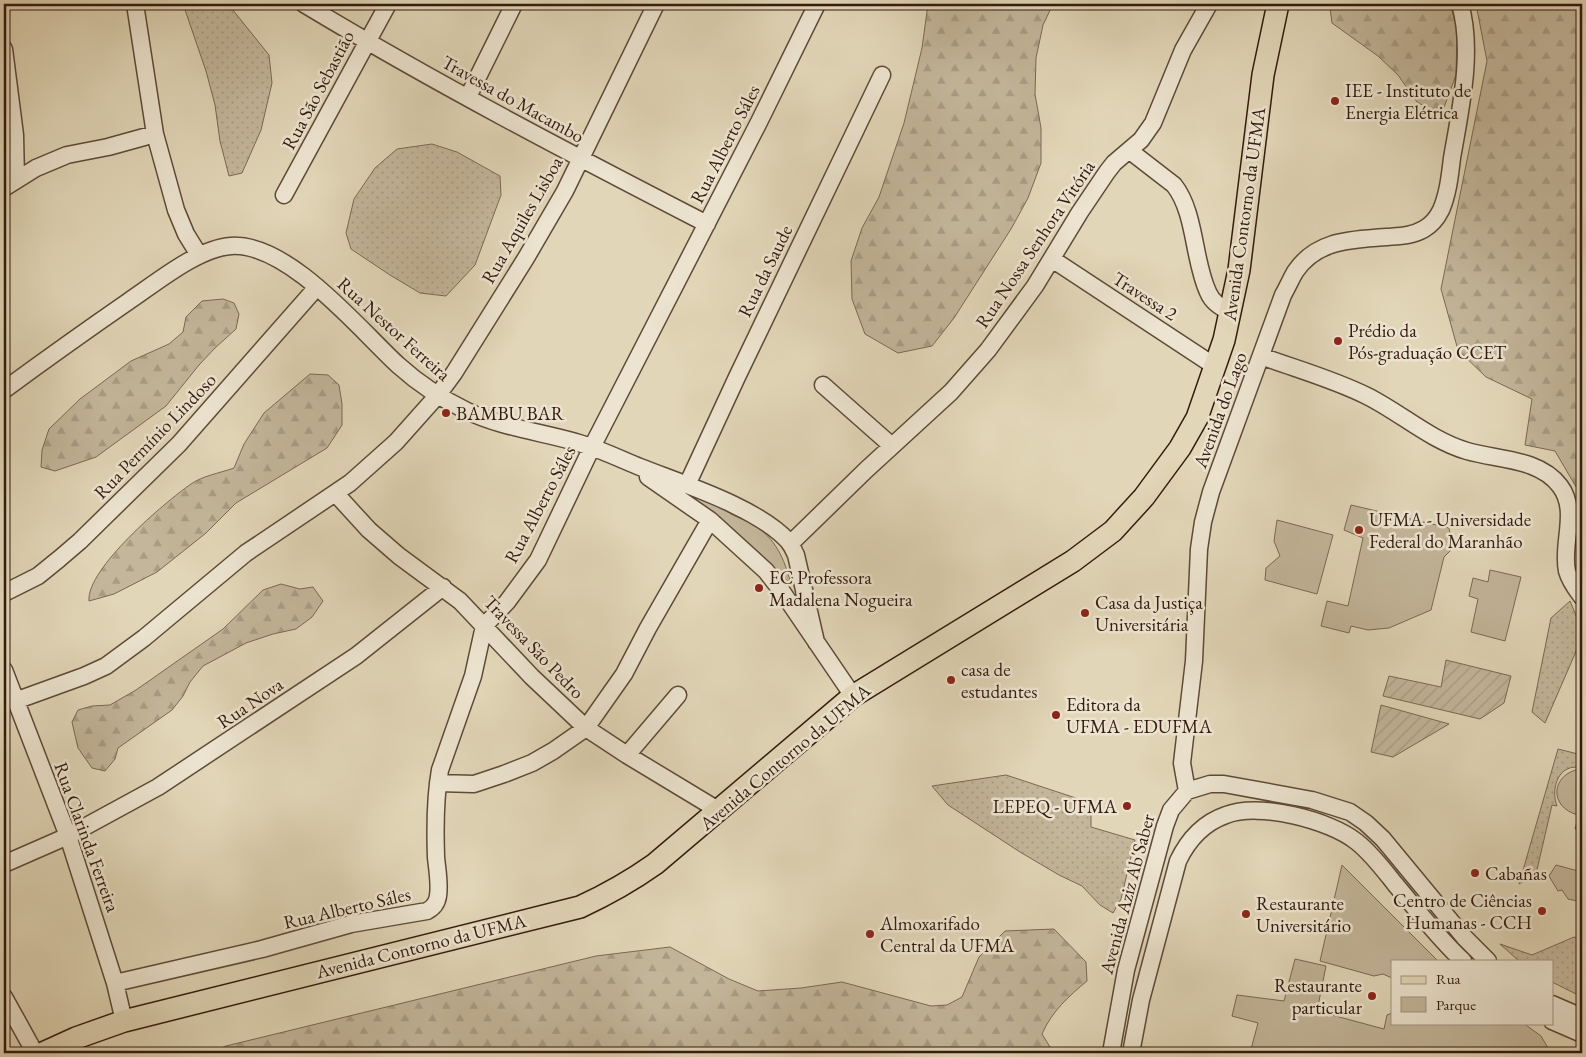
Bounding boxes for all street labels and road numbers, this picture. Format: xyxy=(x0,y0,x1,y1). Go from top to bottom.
street label: Rua São Sebastião xyxy=(276,26,360,154)
street label: Travessa do Macambo xyxy=(437,49,589,149)
street label: Rua Alberto Sáles xyxy=(684,80,766,208)
street label: Avenida Contorno da UFMA xyxy=(1216,105,1272,324)
street label: Rua Aquiles Lisboa xyxy=(475,152,569,288)
street label: Rua Nossa Senhora Vitória xyxy=(969,155,1101,333)
street label: Rua da Saude xyxy=(732,221,798,321)
street label: Travessa 2 xyxy=(1108,266,1182,326)
street label: Rua Nestor Ferreira xyxy=(332,271,456,387)
street label: Avenida do Lago xyxy=(1187,348,1253,473)
street label: Rua Permínio Lindoso xyxy=(88,368,222,504)
street label: Rua Alberto Sáles xyxy=(498,441,582,567)
street label: Travessa São Pedro xyxy=(478,590,590,704)
street label: Rua Nova xyxy=(212,672,288,734)
street label: Avenida Contorno da UFMA xyxy=(694,678,876,837)
street label: Rua Clarinda Ferreira xyxy=(48,759,126,916)
street label: Avenida Aziz Ab'Saber xyxy=(1093,810,1161,978)
street label: Rua Alberto Sáles xyxy=(281,881,413,935)
street label: Avenida Contorno da UFMA xyxy=(312,908,529,984)

